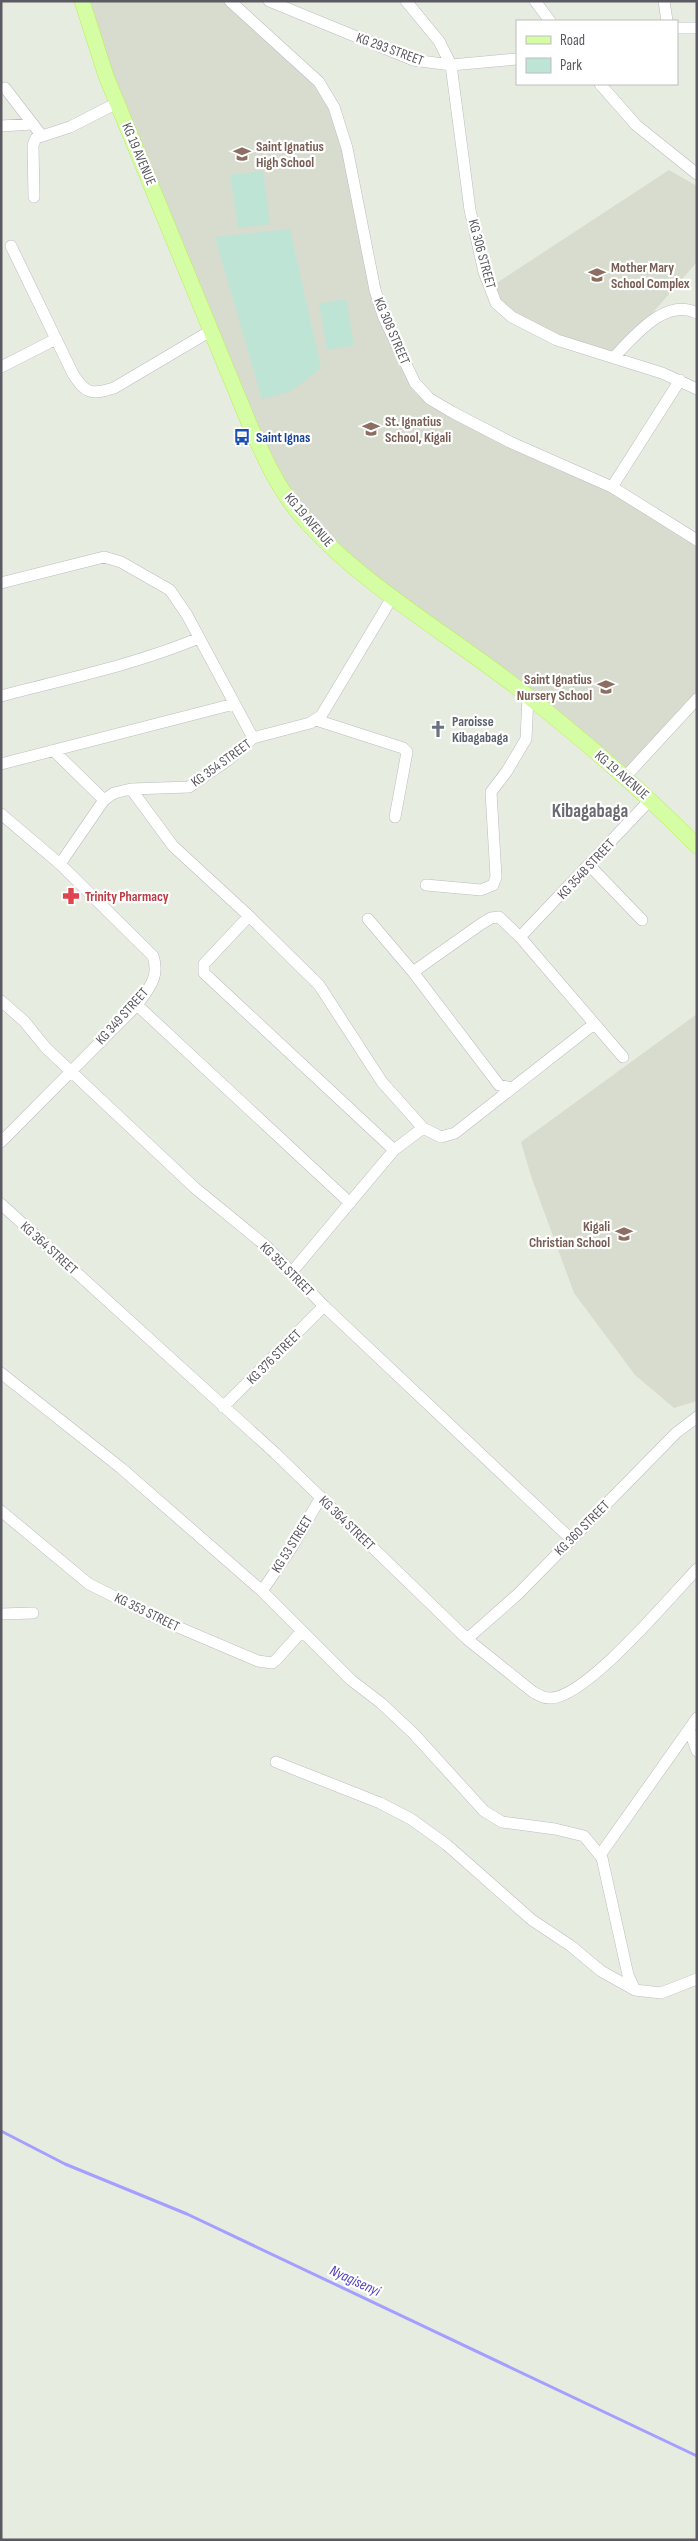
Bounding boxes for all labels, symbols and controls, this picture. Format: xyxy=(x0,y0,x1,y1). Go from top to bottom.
legend xyxy=(516,20,678,85)
street label: KG 293 STREET xyxy=(354,29,426,69)
text: Road xyxy=(560,31,585,50)
text: Park xyxy=(560,56,582,75)
street label: KG 19 AVENUE xyxy=(118,120,160,188)
place label: Saint Ignatius High School xyxy=(256,138,324,171)
school or university icon: Saint Ignatius High School xyxy=(232,144,252,164)
street label: KG 306 STREET xyxy=(465,217,499,291)
place label: Mother Mary School Complex xyxy=(611,259,690,292)
school or university icon: Mother Mary School Complex xyxy=(587,265,607,285)
street label: KG 308 STREET xyxy=(370,295,414,367)
place label: St. Ignatius School, Kigali xyxy=(385,413,451,446)
school or university icon: St. Ignatius School, Kigali xyxy=(361,419,381,439)
bus stop icon: Saint Ignas xyxy=(232,427,252,447)
place label: Saint Ignas xyxy=(256,429,310,446)
street label: KG 19 AVENUE xyxy=(281,489,337,551)
place label: Saint Ignatius Nursery School xyxy=(517,671,592,704)
school or university icon: Saint Ignatius Nursery School xyxy=(596,677,616,697)
place label: Paroisse Kibagabaga xyxy=(452,713,509,746)
church icon: Paroisse Kibagabaga xyxy=(428,719,448,739)
street label: KG 354 STREET xyxy=(188,735,255,791)
street label: KG 19 AVENUE xyxy=(591,747,653,803)
district label: Kibagabaga xyxy=(552,800,628,823)
street label: KG 354B STREET xyxy=(554,835,619,903)
pharmacy icon: Trinity Pharmacy xyxy=(61,886,81,906)
place label: Trinity Pharmacy xyxy=(85,888,169,905)
street label: KG 349 STREET xyxy=(92,984,152,1048)
street label: KG 364 STREET xyxy=(17,1218,81,1278)
place label: Kigali Christian School xyxy=(529,1218,610,1251)
school or university icon: Kigali Christian School xyxy=(614,1224,634,1244)
street label: KG 351 STREET xyxy=(257,1239,318,1300)
street label: KG 376 STREET xyxy=(243,1326,305,1388)
street label: KG 364 STREET xyxy=(316,1492,379,1554)
street label: KG 360 STREET xyxy=(551,1497,613,1559)
street label: KG 53 STREET xyxy=(268,1512,316,1576)
street label: KG 353 STREET xyxy=(112,1589,183,1635)
water label: Nyagisenyi xyxy=(327,2261,384,2301)

